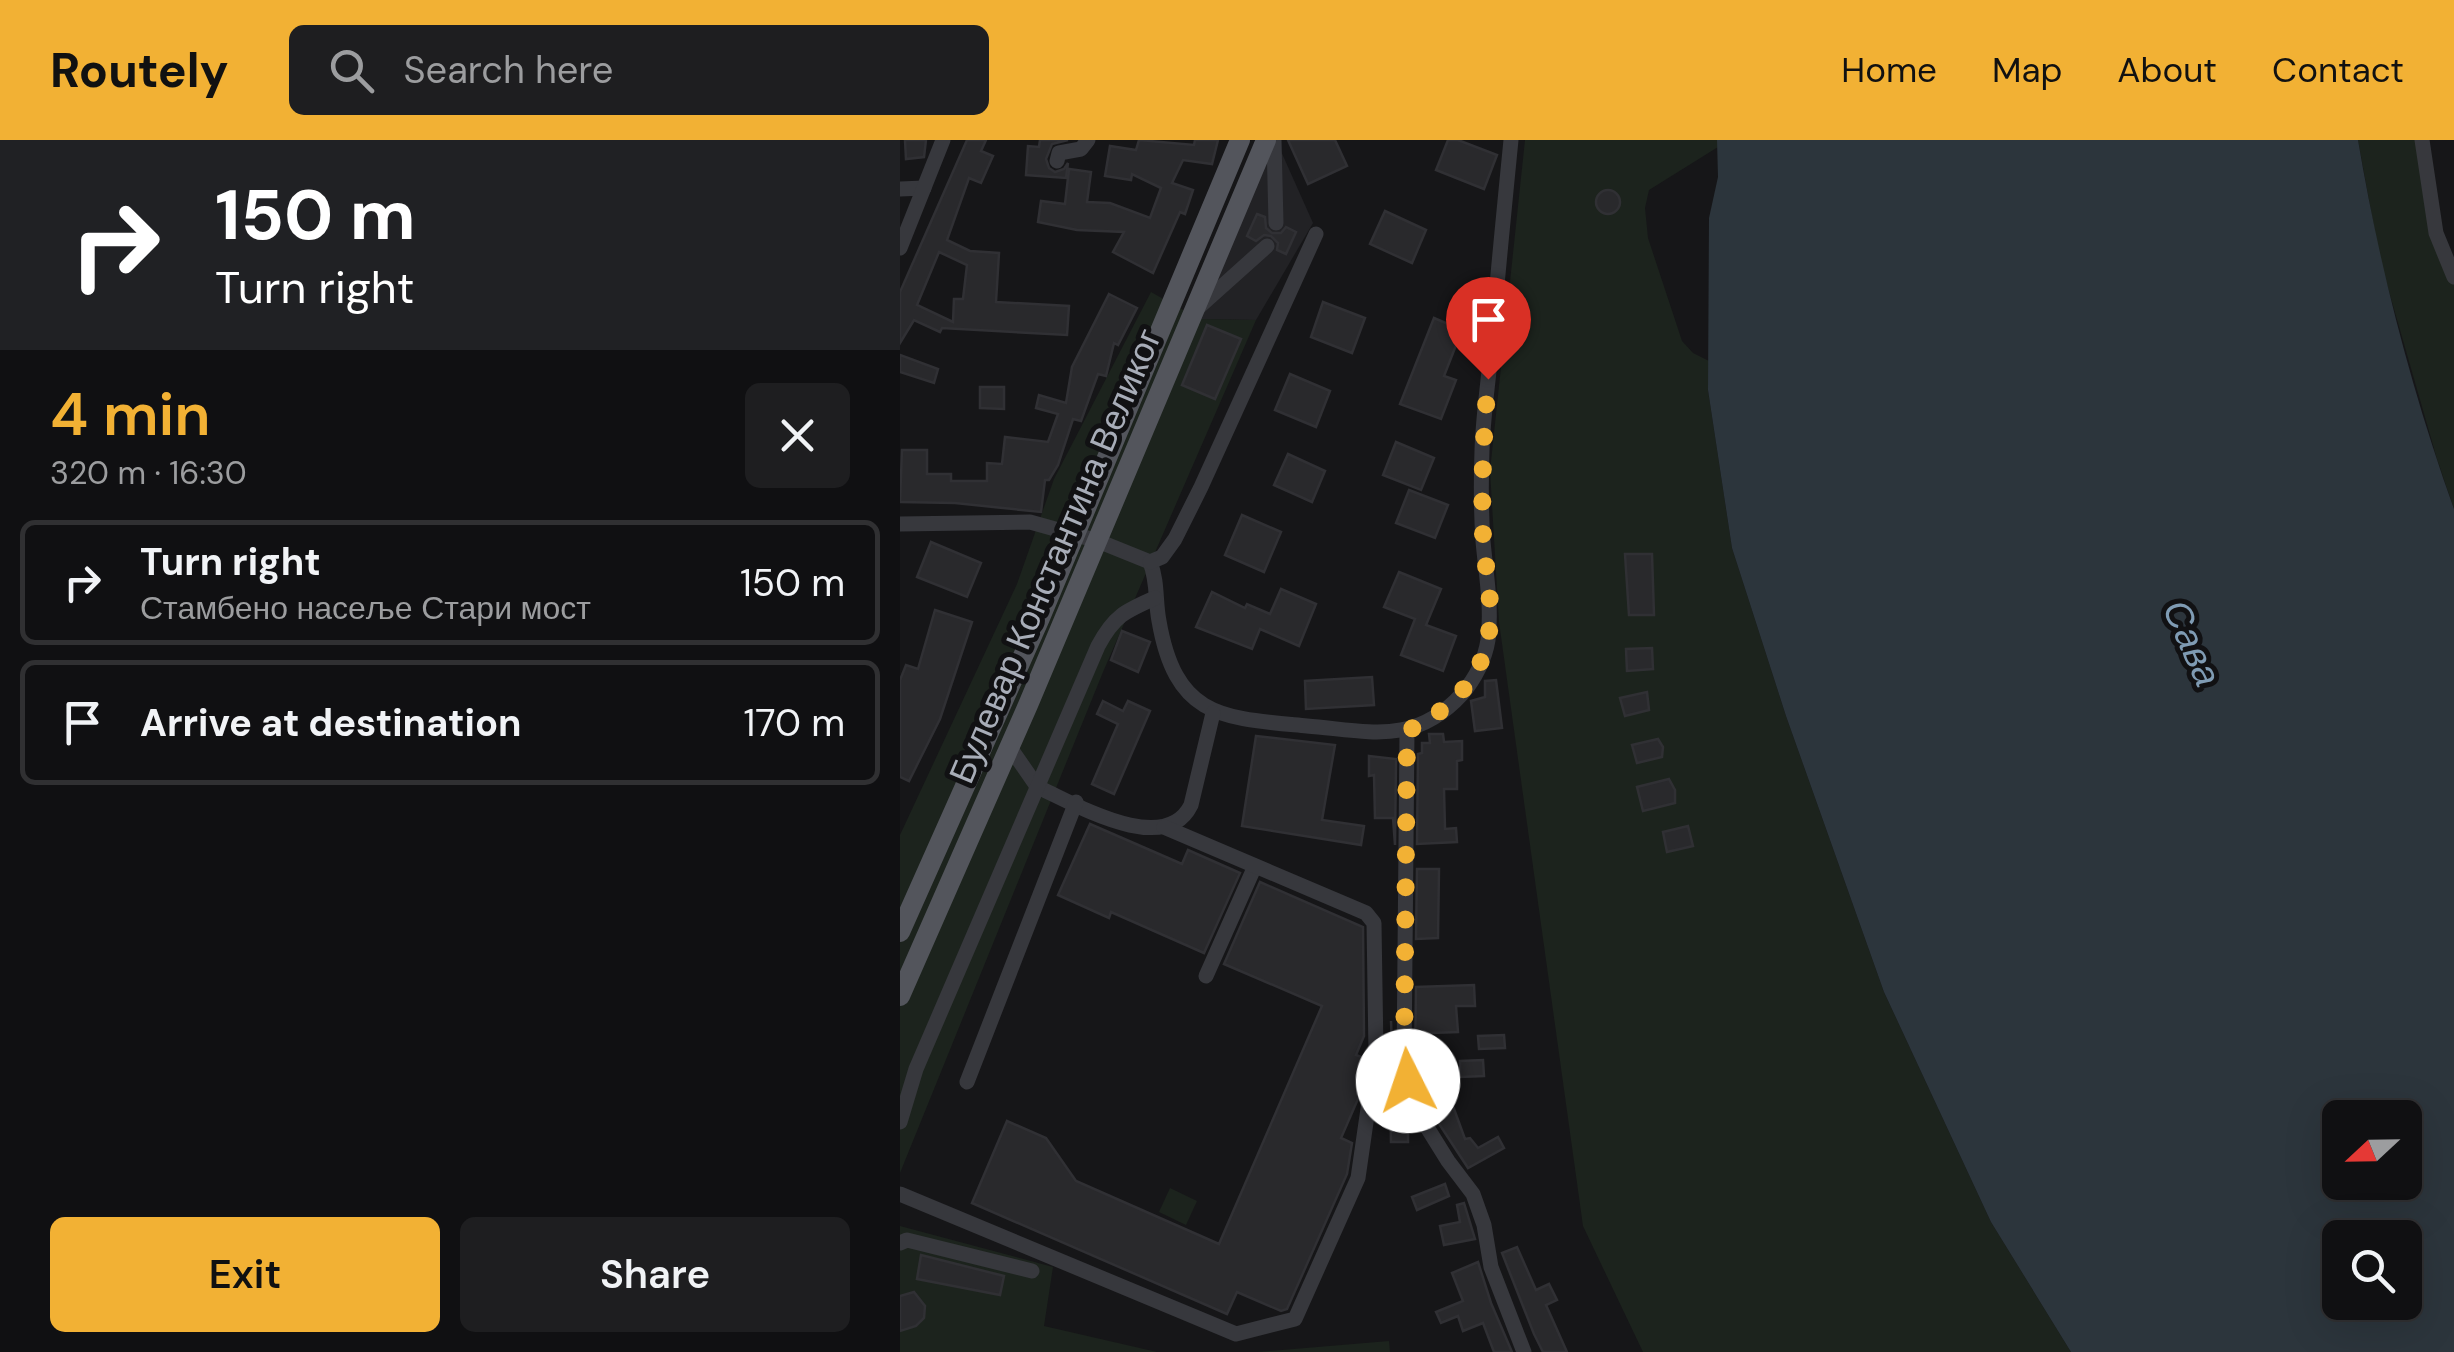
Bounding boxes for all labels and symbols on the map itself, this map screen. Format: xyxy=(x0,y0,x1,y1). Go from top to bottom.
pin xyxy=(1446,277,1531,380)
street label: Булевар Константина Великог xyxy=(938,322,1172,790)
water label: Сава xyxy=(2151,592,2233,694)
position arrow xyxy=(1356,1029,1460,1133)
north arrow xyxy=(2322,1100,2422,1200)

